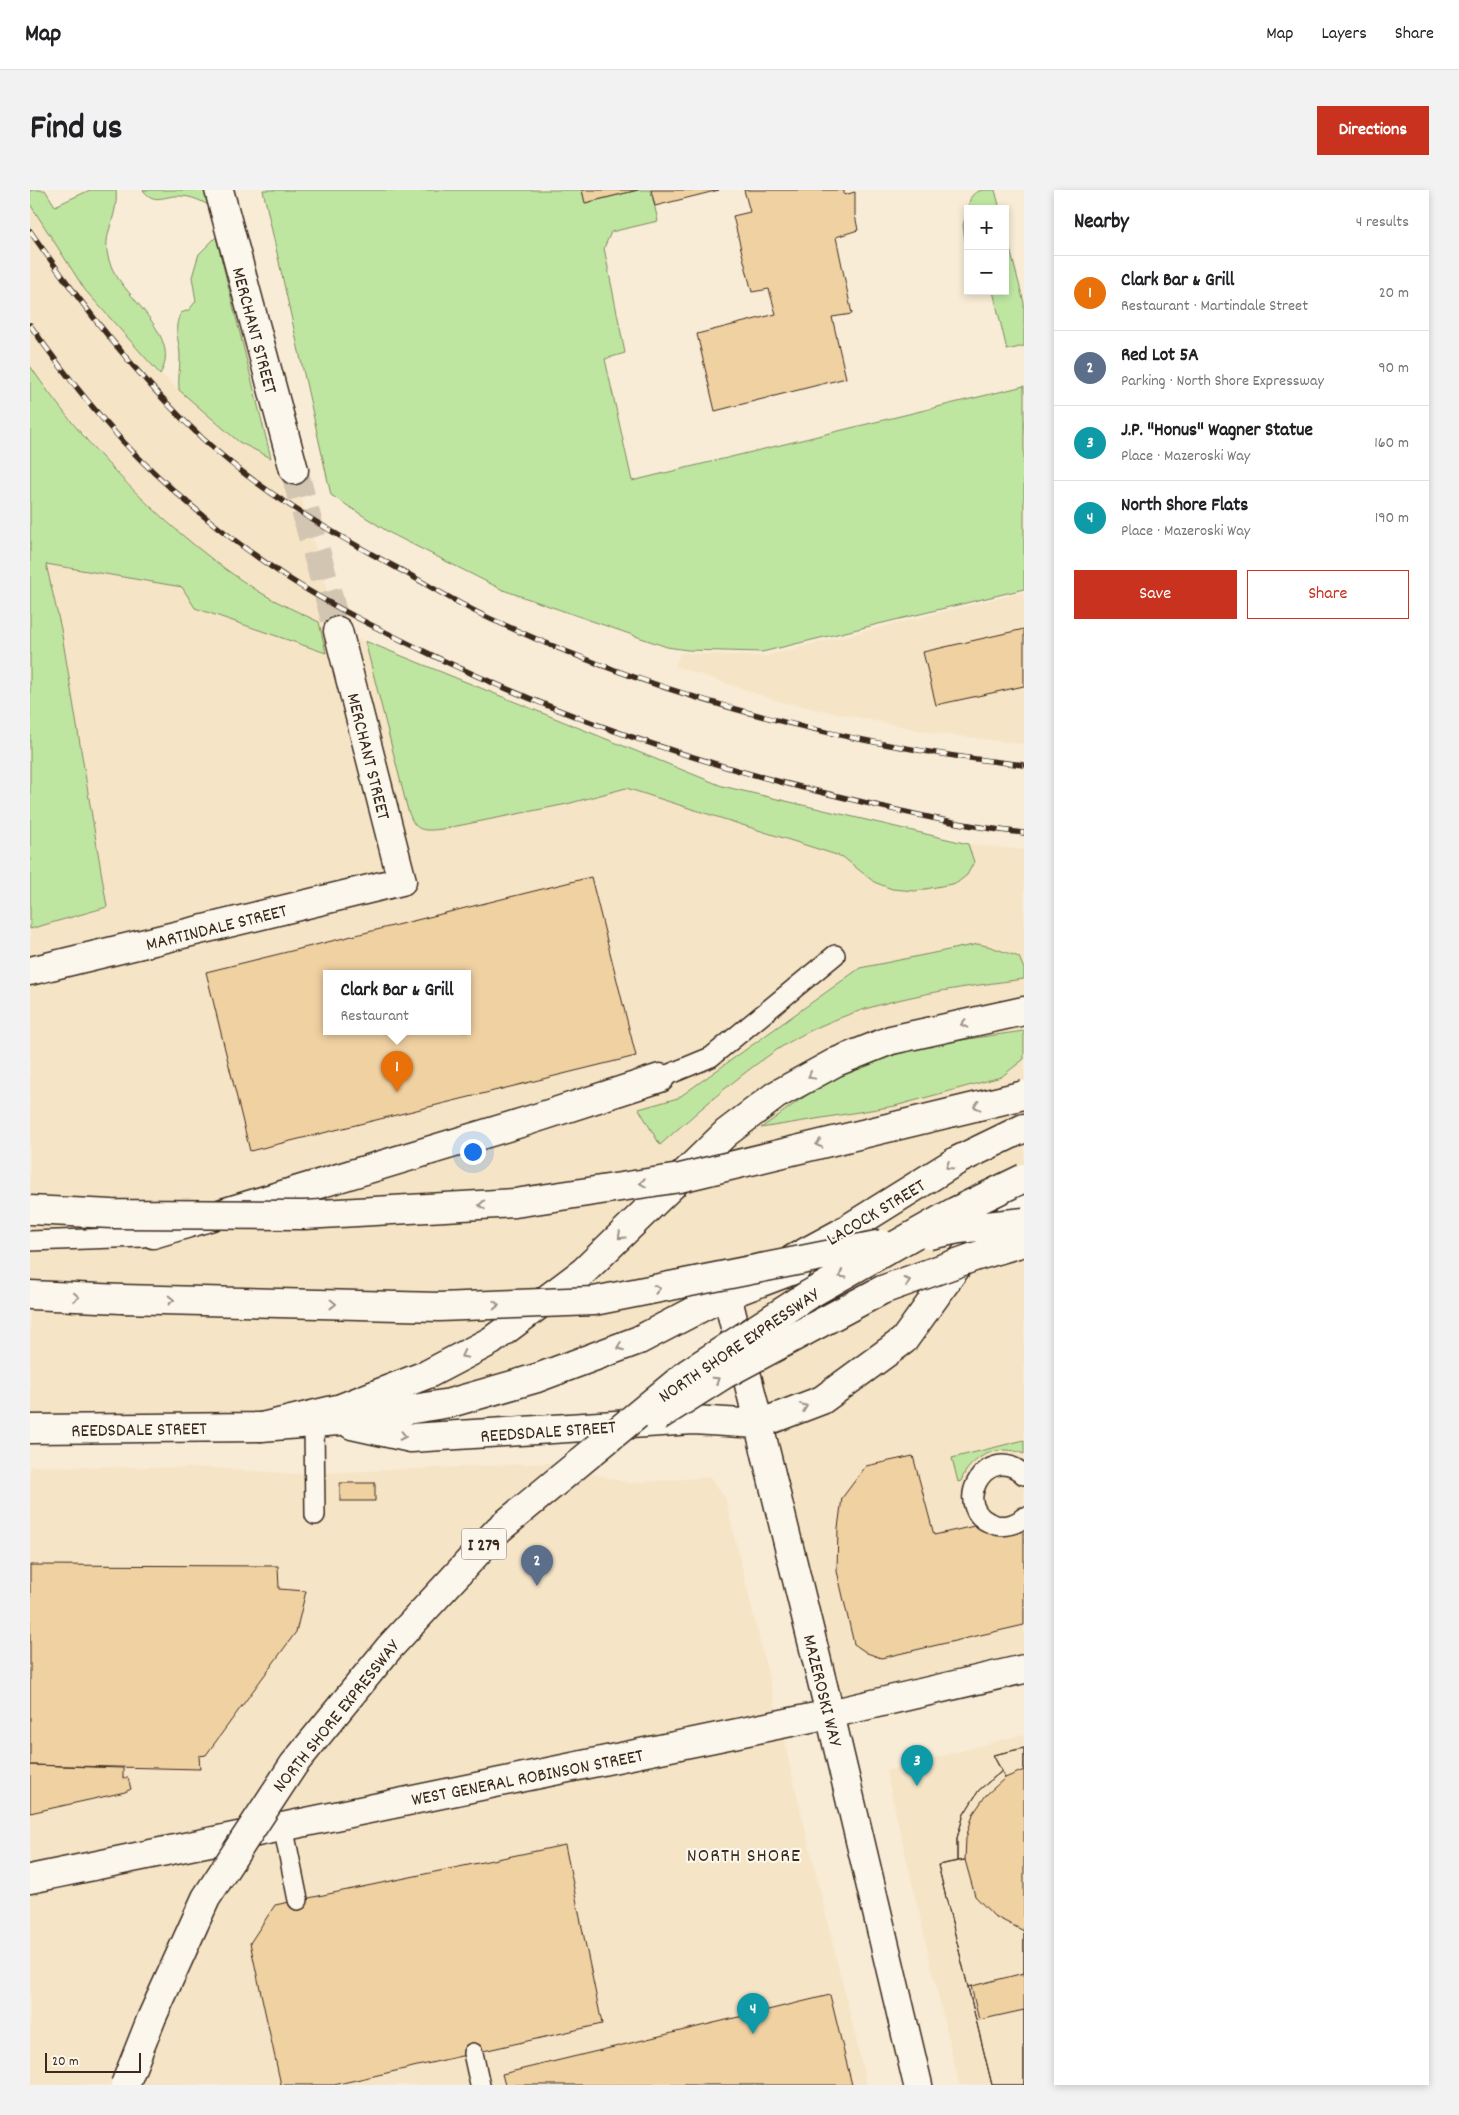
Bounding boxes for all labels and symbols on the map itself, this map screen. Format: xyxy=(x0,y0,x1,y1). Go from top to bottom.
street label: MERCHANT STREET xyxy=(223,265,283,398)
street label: MERCHANT STREET xyxy=(338,691,396,824)
street label: MARTINDALE STREET xyxy=(143,899,291,960)
one-way arrow xyxy=(959,1018,968,1029)
pin: 1 xyxy=(381,1051,413,1092)
one-way arrow xyxy=(807,1070,816,1080)
one-way arrow xyxy=(972,1100,981,1111)
one-way arrow xyxy=(814,1138,823,1149)
your location xyxy=(460,1139,486,1165)
one-way arrow xyxy=(945,1159,954,1169)
street label: LACOCK STREET xyxy=(822,1174,932,1254)
one-way arrow xyxy=(639,1177,647,1188)
one-way arrow xyxy=(478,1199,486,1210)
one-way arrow xyxy=(617,1230,626,1239)
one-way arrow xyxy=(839,1269,848,1279)
one-way arrow xyxy=(902,1277,910,1287)
street label: NORTH SHORE EXPRESSWAY xyxy=(654,1282,827,1411)
one-way arrow xyxy=(653,1284,661,1295)
one-way arrow xyxy=(72,1292,80,1302)
one-way arrow xyxy=(167,1295,175,1306)
one-way arrow xyxy=(330,1299,338,1309)
one-way arrow xyxy=(492,1299,500,1310)
one-way arrow xyxy=(616,1341,625,1351)
one-way arrow xyxy=(460,1349,469,1359)
one-way arrow xyxy=(710,1376,719,1386)
one-way arrow xyxy=(799,1402,808,1413)
street label: REEDSDALE STREET xyxy=(480,1415,617,1452)
street label: REEDSDALE STREET xyxy=(71,1417,208,1446)
one-way arrow xyxy=(399,1431,408,1441)
road number: I 279 xyxy=(462,1528,506,1560)
pin: 2 xyxy=(521,1545,553,1586)
street label: MAZEROSKI WAY xyxy=(794,1632,848,1751)
street label: NORTH SHORE EXPRESSWAY xyxy=(268,1634,408,1799)
street label: WEST GENERAL ROBINSON STREET xyxy=(410,1744,646,1815)
pin: 3 xyxy=(901,1745,933,1786)
district label: NORTH SHORE xyxy=(687,1843,801,1871)
pin: 4 xyxy=(737,1993,769,2034)
scale bar xyxy=(45,2050,141,2073)

